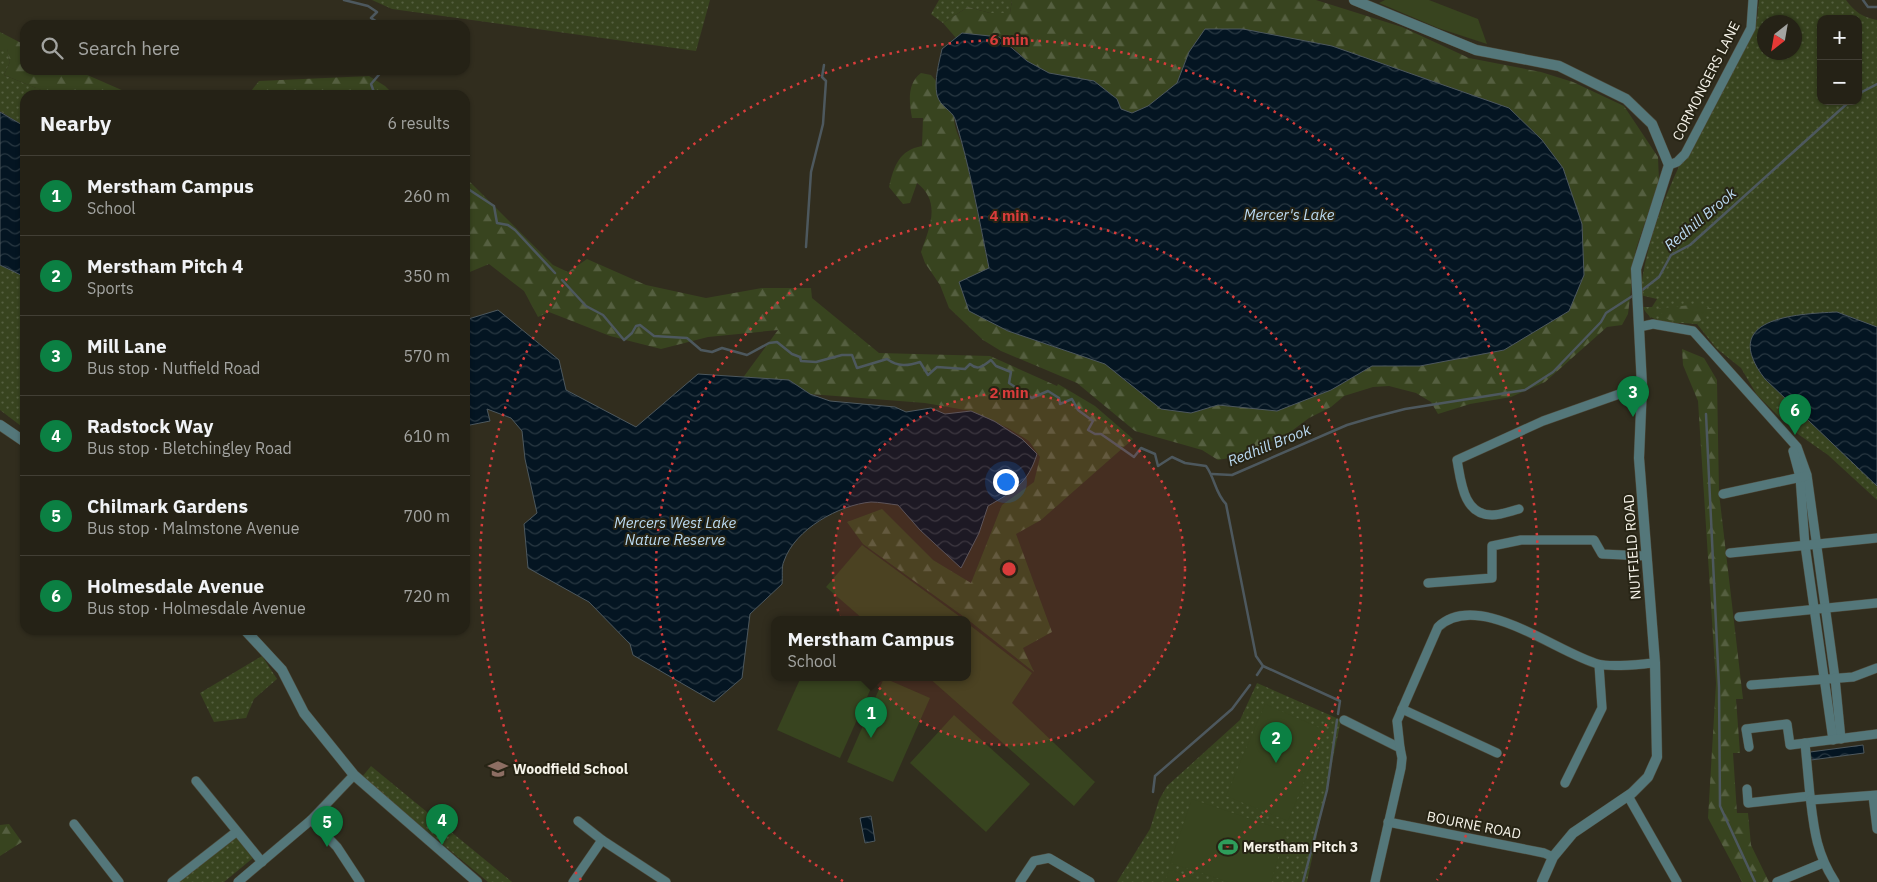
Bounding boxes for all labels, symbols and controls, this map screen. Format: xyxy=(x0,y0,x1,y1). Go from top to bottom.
north arrow xyxy=(1757,15,1802,60)
map controls xyxy=(1817,15,1862,105)
button: + xyxy=(1817,15,1862,60)
street label: CORMONGERS LANE xyxy=(1668,18,1744,144)
search box xyxy=(20,20,470,75)
text: 6 min xyxy=(989,30,1029,49)
icon: search xyxy=(38,34,66,62)
text: Search here xyxy=(78,36,180,60)
button: − xyxy=(1817,60,1862,105)
text: Nearby xyxy=(40,109,111,137)
text: 6 results xyxy=(387,113,450,133)
text: Merstham Campus xyxy=(87,174,254,198)
water label: Redhill Brook xyxy=(1660,183,1740,255)
text: 1 xyxy=(51,186,61,206)
text: 260 m xyxy=(403,186,450,206)
text: School xyxy=(87,198,136,218)
water label: Mercer's Lake xyxy=(1244,205,1335,224)
text: 4 min xyxy=(989,206,1029,225)
text: Merstham Pitch 4 xyxy=(87,254,243,278)
text: 2 xyxy=(51,266,61,286)
text: 350 m xyxy=(403,266,450,286)
text: Sports xyxy=(87,278,134,298)
text: Mill Lane xyxy=(87,334,167,358)
text: 3 xyxy=(51,346,61,366)
text: 570 m xyxy=(403,346,450,366)
text: Bus stop · Nutfield Road xyxy=(87,358,260,378)
pin: 3 xyxy=(1617,376,1649,417)
text: 2 min xyxy=(989,383,1029,402)
pin: 6 xyxy=(1779,394,1811,435)
text: Radstock Way xyxy=(87,414,213,438)
water label: Redhill Brook xyxy=(1225,420,1314,470)
text: 4 xyxy=(51,426,61,446)
text: 610 m xyxy=(403,426,450,446)
text: Bus stop · Bletchingley Road xyxy=(87,438,292,458)
your location xyxy=(993,469,1019,495)
text: Chilmark Gardens xyxy=(87,494,248,518)
street label: NUTFIELD ROAD xyxy=(1619,494,1645,600)
text: 5 xyxy=(51,506,61,526)
text: 700 m xyxy=(403,506,450,526)
water label: Mercers West Lake Nature Reserve xyxy=(614,513,736,549)
text: Bus stop · Malmstone Avenue xyxy=(87,518,299,538)
centre of rings xyxy=(1000,560,1018,578)
text: Holmesdale Avenue xyxy=(87,574,264,598)
text: 6 xyxy=(51,586,61,606)
text: 720 m xyxy=(403,586,450,606)
text: Bus stop · Holmesdale Avenue xyxy=(87,598,306,618)
popup xyxy=(771,616,971,681)
text: Merstham Campus xyxy=(788,627,954,651)
text: School xyxy=(788,651,836,671)
pin: 1 xyxy=(855,697,887,738)
pin: 2 xyxy=(1260,722,1292,763)
school or university icon: Woodfield School xyxy=(487,758,509,780)
place label: Woodfield School xyxy=(513,760,628,778)
pin: 4 xyxy=(426,804,458,845)
pin: 5 xyxy=(311,806,343,847)
street label: BOURNE ROAD xyxy=(1425,807,1523,843)
sports icon: Merstham Pitch 3 xyxy=(1217,836,1239,858)
place label: Merstham Pitch 3 xyxy=(1243,838,1358,856)

